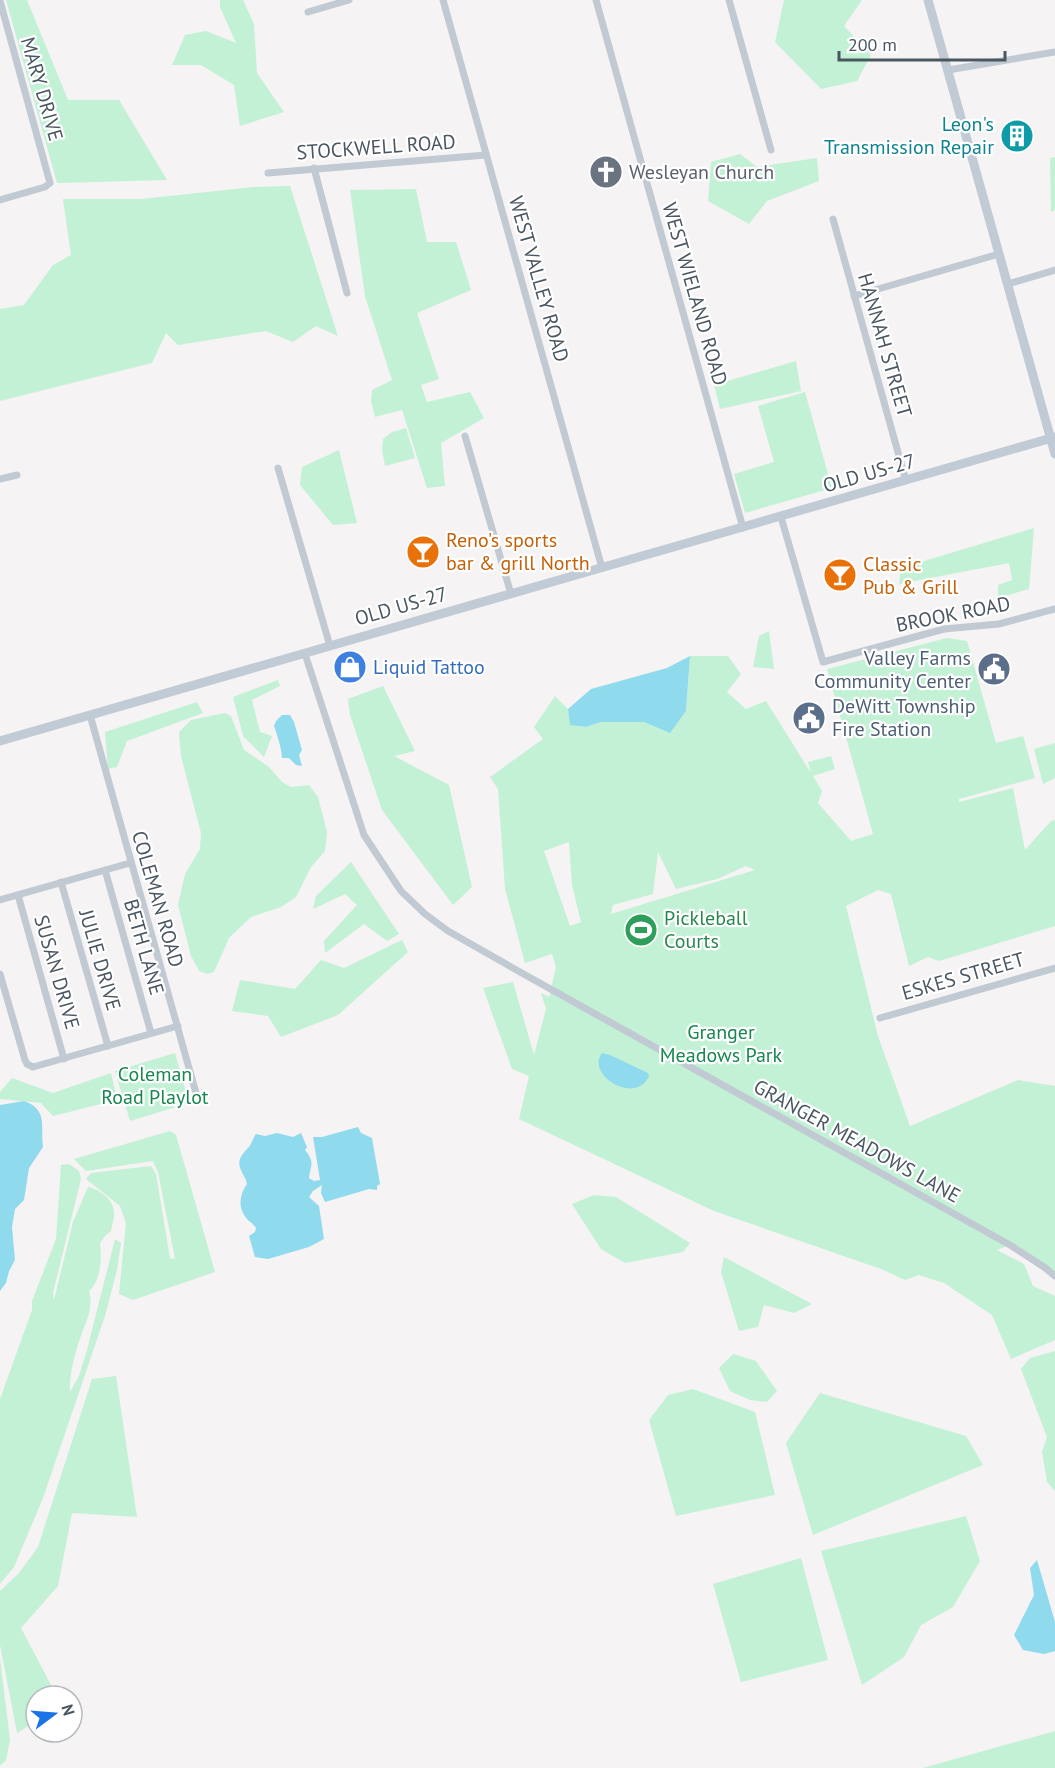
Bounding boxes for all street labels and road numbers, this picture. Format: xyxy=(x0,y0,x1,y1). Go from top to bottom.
street label: MARY DRIVE xyxy=(15,34,69,144)
street label: STOCKWELL ROAD xyxy=(296,128,456,166)
street label: WEST VALLEY ROAD xyxy=(503,193,575,365)
street label: WEST WIELAND ROAD xyxy=(656,199,734,389)
street label: HANNAH STREET xyxy=(852,270,918,420)
street label: OLD US-27 xyxy=(820,447,918,499)
street label: OLD US-27 xyxy=(352,580,450,632)
street label: BROOK ROAD xyxy=(894,590,1012,638)
street label: COLEMAN ROAD xyxy=(126,828,190,970)
street label: BETH LANE xyxy=(118,896,170,998)
street label: JULIE DRIVE xyxy=(73,905,127,1014)
street label: SUSAN DRIVE xyxy=(28,912,86,1032)
street label: ESKES STREET xyxy=(899,946,1027,1006)
street label: GRANGER MEADOWS LANE xyxy=(749,1073,965,1209)

